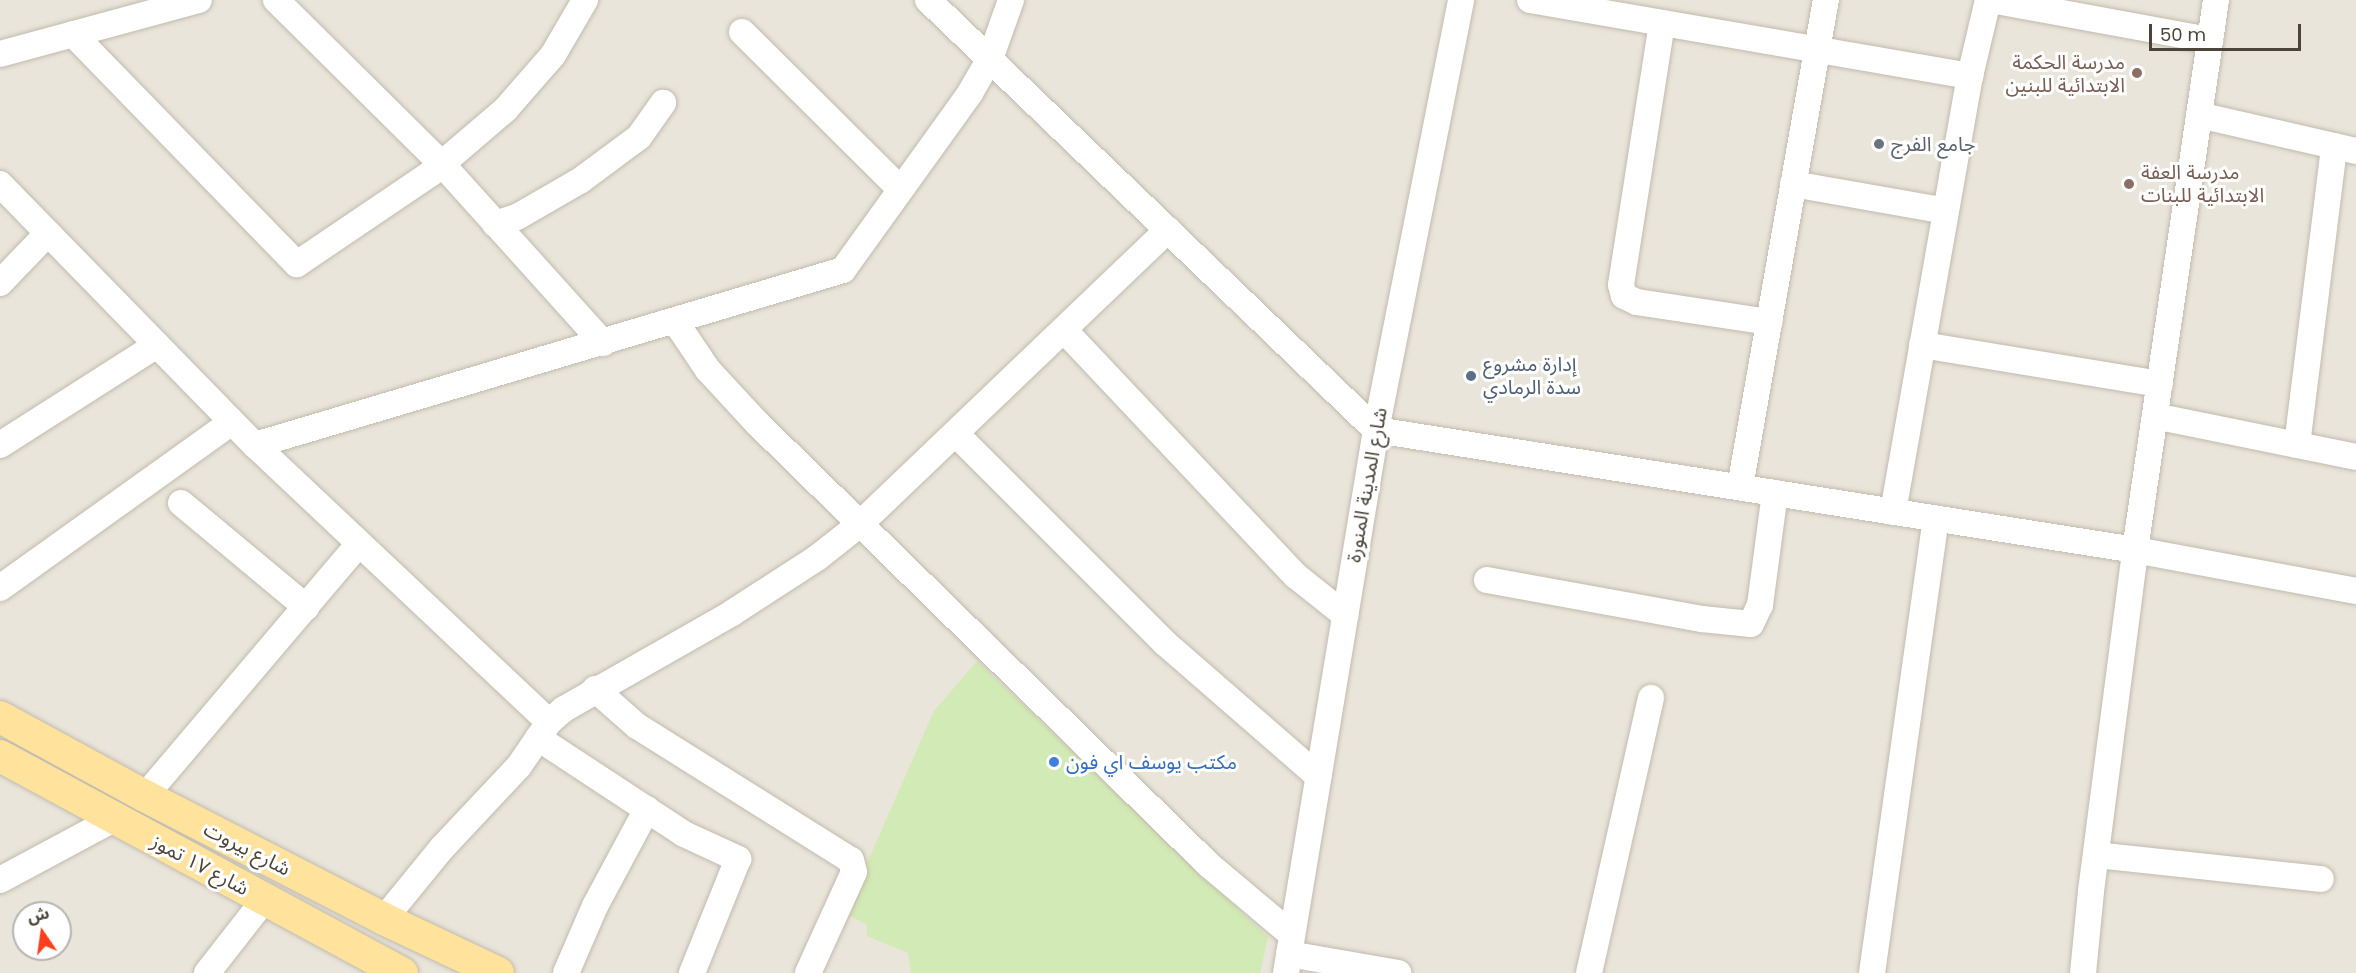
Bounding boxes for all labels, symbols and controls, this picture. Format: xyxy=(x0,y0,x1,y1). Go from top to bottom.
scale bar xyxy=(2152,12,2304,50)
text: 50 m xyxy=(2160,22,2206,47)
place label: مدرسة الحكمة الابتدائية للبنين xyxy=(2005,50,2125,97)
marker: مدرسة الحكمة الابتدائية للبنين xyxy=(2130,66,2144,80)
place label: جامع الفرج xyxy=(1891,132,1976,156)
marker: جامع الفرج xyxy=(1872,137,1886,151)
place label: مدرسة العفة الابتدائية للبنات xyxy=(2141,160,2264,207)
marker: مدرسة العفة الابتدائية للبنات xyxy=(2122,177,2136,191)
place label: إدارة مشروع سدة الرمادي xyxy=(1483,352,1581,399)
marker: إدارة مشروع سدة الرمادي xyxy=(1464,369,1478,383)
street label: شارع المدينة المنورة xyxy=(1342,406,1392,564)
place label: مكتب يوسف اي فون xyxy=(1066,750,1237,774)
marker: مكتب يوسف اي فون xyxy=(1047,755,1061,769)
street label: شارع بيروت xyxy=(200,817,294,881)
street label: شارع ١٧ تموز xyxy=(147,829,253,901)
north arrow xyxy=(12,901,72,961)
text: ش xyxy=(25,901,52,929)

